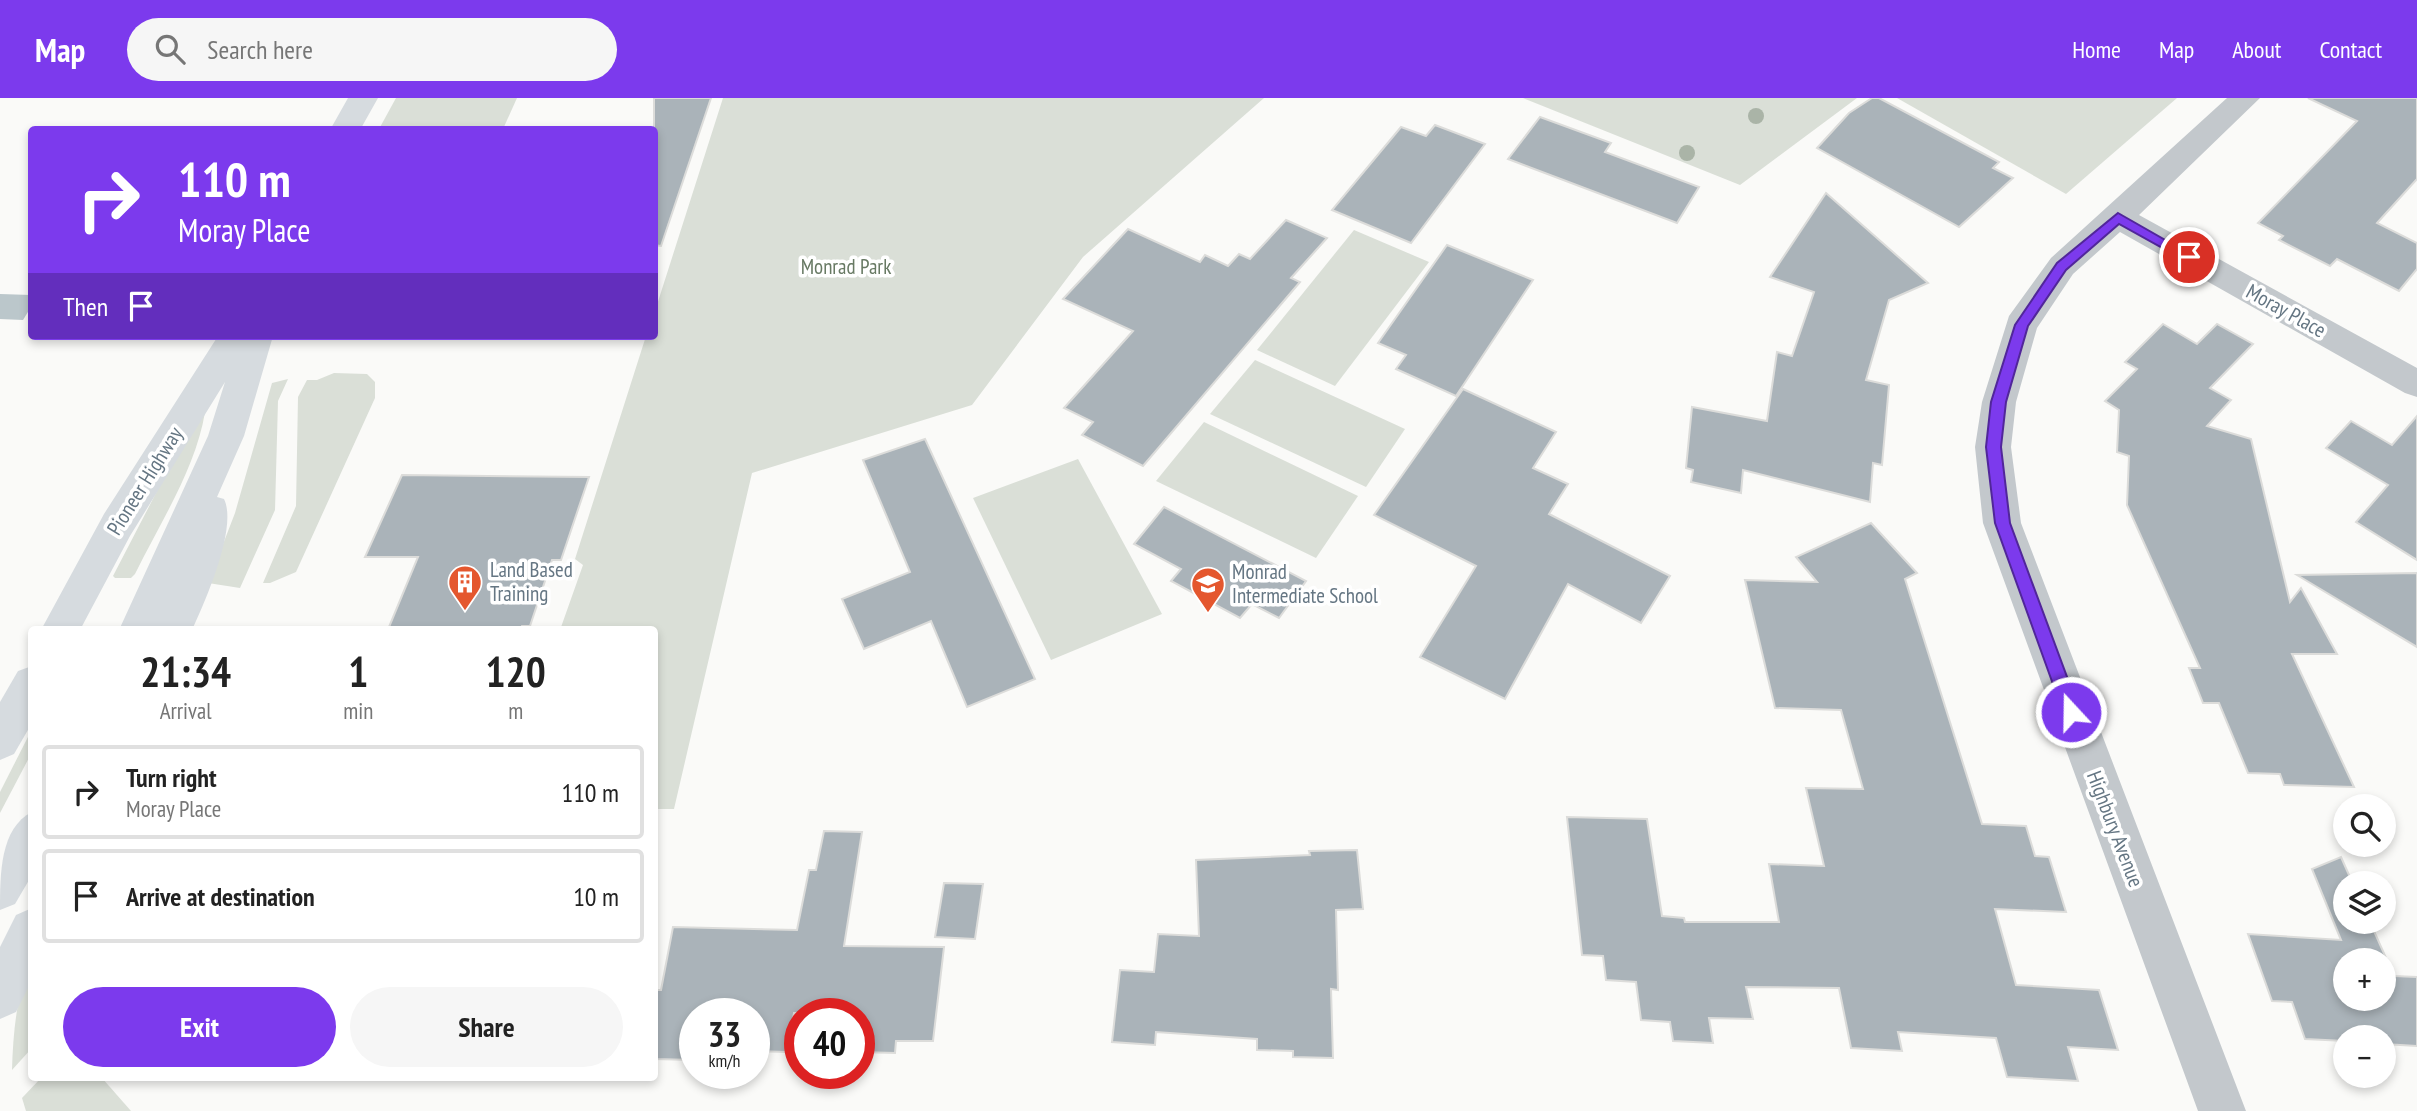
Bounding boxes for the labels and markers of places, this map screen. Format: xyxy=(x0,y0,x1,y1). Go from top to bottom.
pin xyxy=(2159,227,2219,287)
place label: Land Based Training xyxy=(490,556,573,607)
place label: Monrad Intermediate School xyxy=(1232,558,1378,609)
building icon: Land Based Training xyxy=(446,563,484,612)
school or university icon: Monrad Intermediate School xyxy=(1189,565,1227,614)

